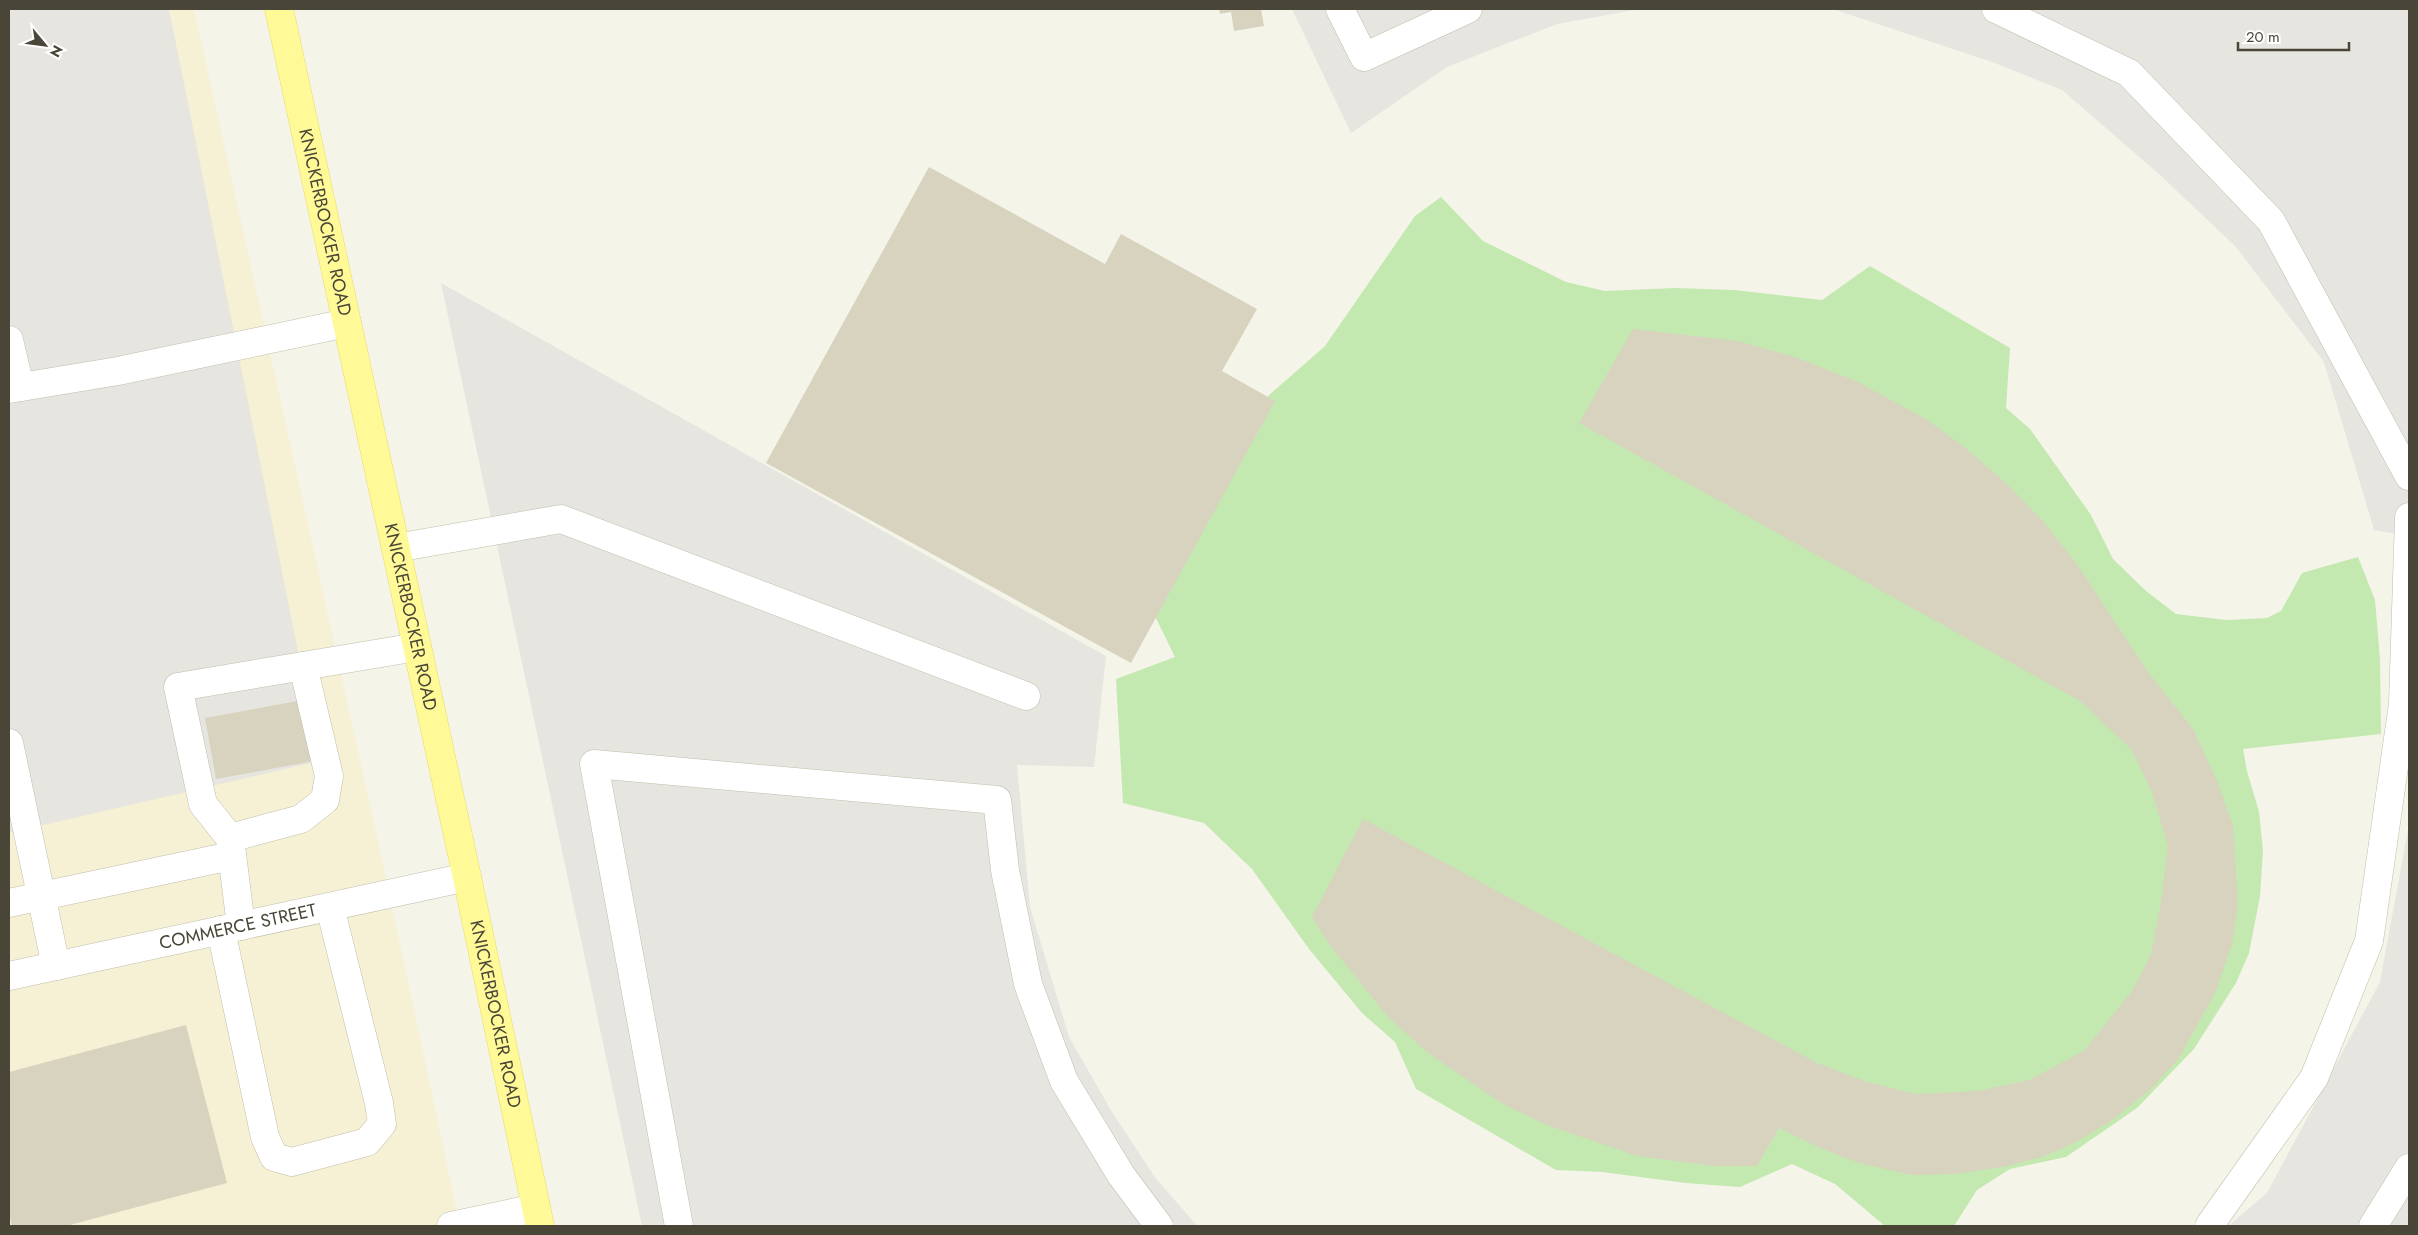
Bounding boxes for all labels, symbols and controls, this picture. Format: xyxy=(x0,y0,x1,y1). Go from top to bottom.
north arrow xyxy=(20,20,70,70)
scale bar xyxy=(2238,20,2349,52)
text: 20 m xyxy=(2246,26,2280,48)
text: N xyxy=(45,42,68,61)
street label: KNICKERBOCKER ROAD xyxy=(292,126,358,318)
street label: KNICKERBOCKER ROAD xyxy=(378,521,444,713)
street label: COMMERCE STREET xyxy=(157,897,319,956)
street label: KNICKERBOCKER ROAD xyxy=(463,918,528,1110)

